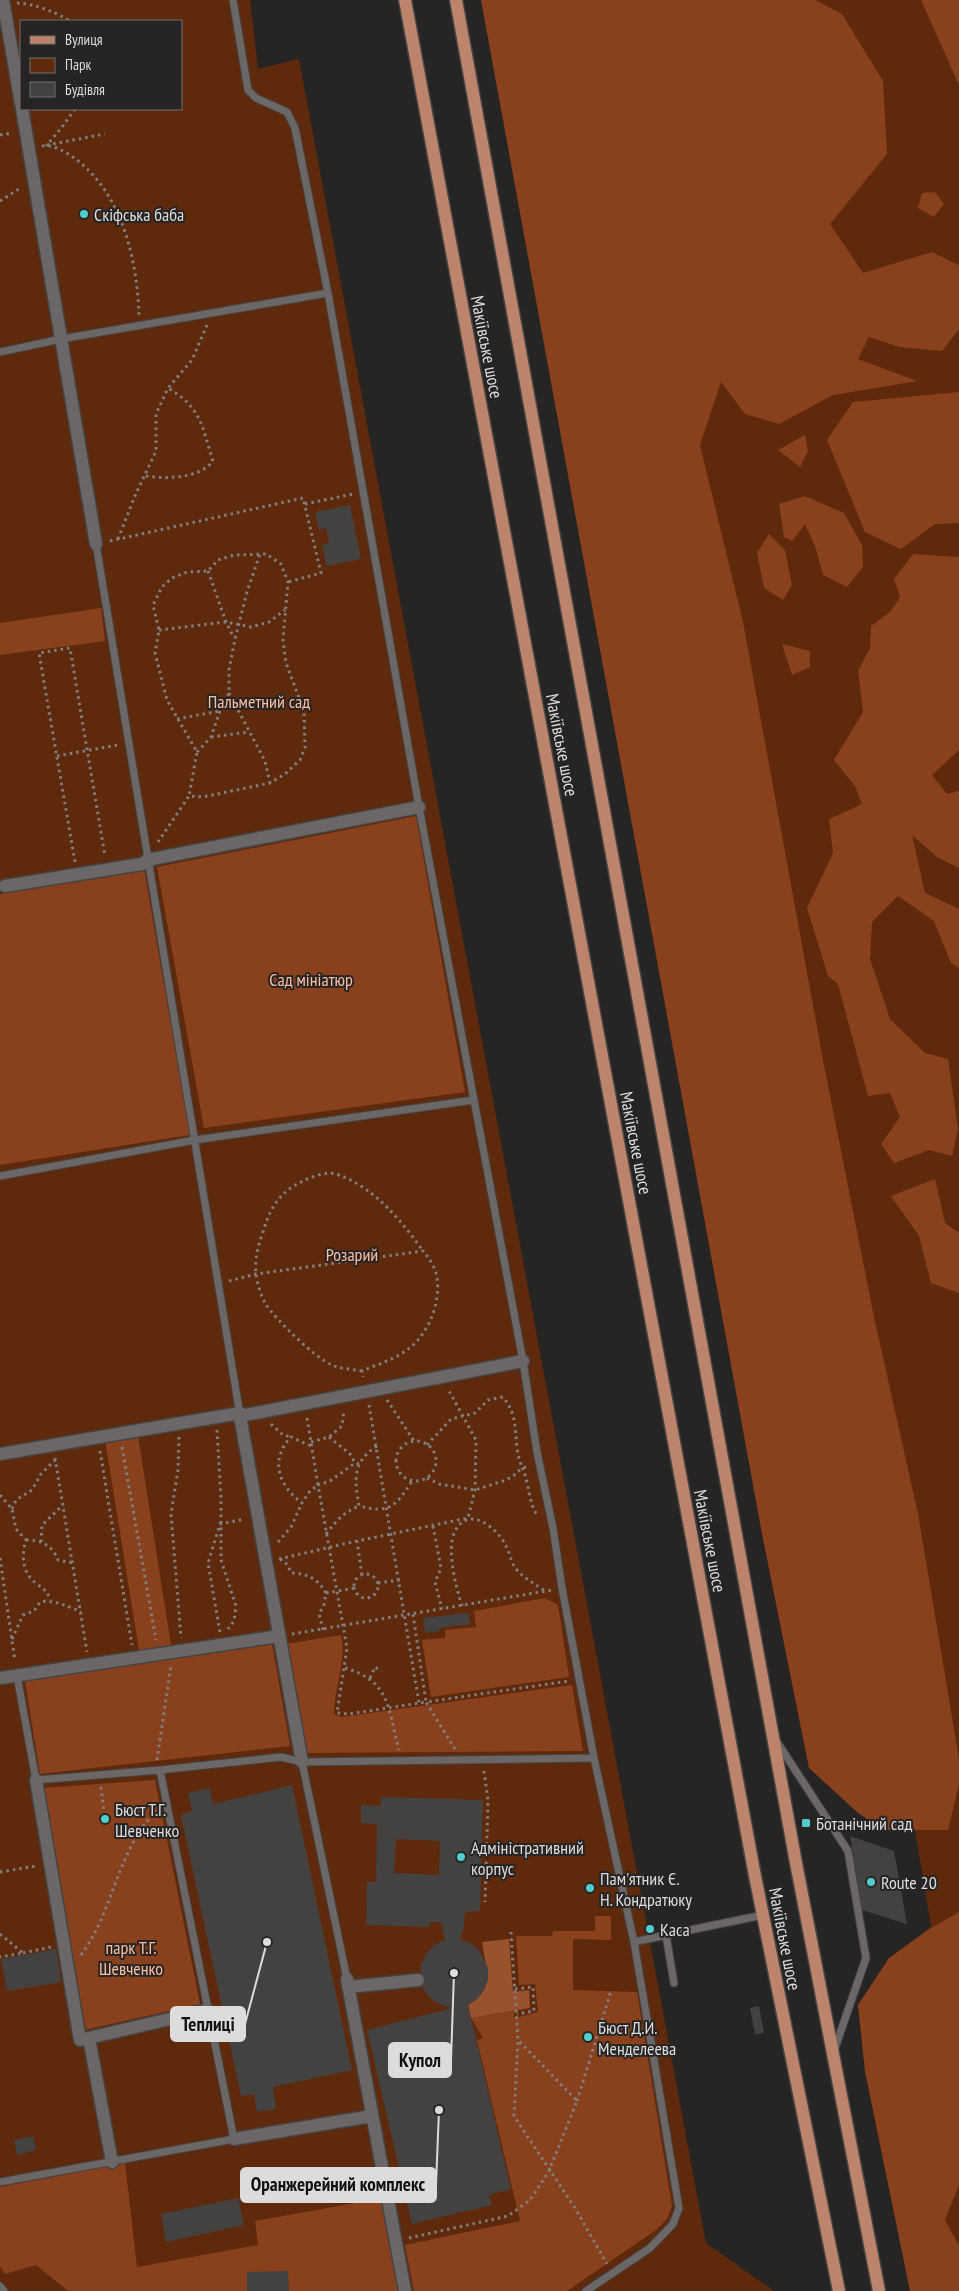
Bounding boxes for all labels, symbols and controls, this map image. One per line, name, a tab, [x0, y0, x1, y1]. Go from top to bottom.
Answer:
legend	[20, 20, 182, 110]
text: Вулиця	[65, 30, 103, 49]
text: Парк	[65, 55, 91, 74]
text: Будівля	[65, 80, 105, 99]
place label: Скіфська баба	[94, 203, 184, 226]
marker: Скіфська баба	[78, 208, 90, 220]
street label: Макіївське шосе	[466, 294, 508, 400]
park label: Пальметний сад	[208, 690, 310, 713]
street label: Макіївське шосе	[541, 692, 583, 798]
park label: Сад мініатюр	[269, 968, 353, 991]
street label: Макіївське шосе	[615, 1090, 657, 1196]
park label: Розарий	[326, 1243, 378, 1266]
street label: Макіївське шосе	[689, 1488, 731, 1594]
place label: Бюст Т.Г. Шевченко	[115, 1798, 179, 1842]
place label: Ботанічний сад	[816, 1812, 912, 1835]
marker: Бюст Т.Г. Шевченко	[99, 1813, 111, 1825]
marker: Ботанічний сад	[800, 1817, 812, 1829]
place label: Адміністративний корпус	[471, 1836, 584, 1880]
marker: Адміністративний корпус	[455, 1851, 467, 1863]
place label: Пам'ятник Є. Н. Кондратюку	[600, 1867, 692, 1911]
place label: Route 20	[881, 1871, 937, 1894]
marker: Route 20	[865, 1876, 877, 1888]
marker: Пам'ятник Є. Н. Кондратюку	[584, 1882, 596, 1894]
street label: Макіївське шосе	[764, 1886, 806, 1992]
place label: Каса	[660, 1918, 690, 1941]
marker: Каса	[644, 1923, 656, 1935]
park label: парк Т.Г. Шевченко	[99, 1936, 163, 1980]
callout: Теплиці	[171, 2007, 245, 2041]
text: Теплиці	[181, 2012, 235, 2036]
place label: Бюст Д.И. Менделеева	[598, 2016, 676, 2060]
marker: Бюст Д.И. Менделеева	[582, 2031, 594, 2043]
callout: Купол	[389, 2043, 451, 2077]
text: Купол	[399, 2048, 441, 2072]
callout: Оранжерейний комплекс	[241, 2168, 436, 2202]
text: Оранжерейний комплекс	[251, 2172, 426, 2196]

